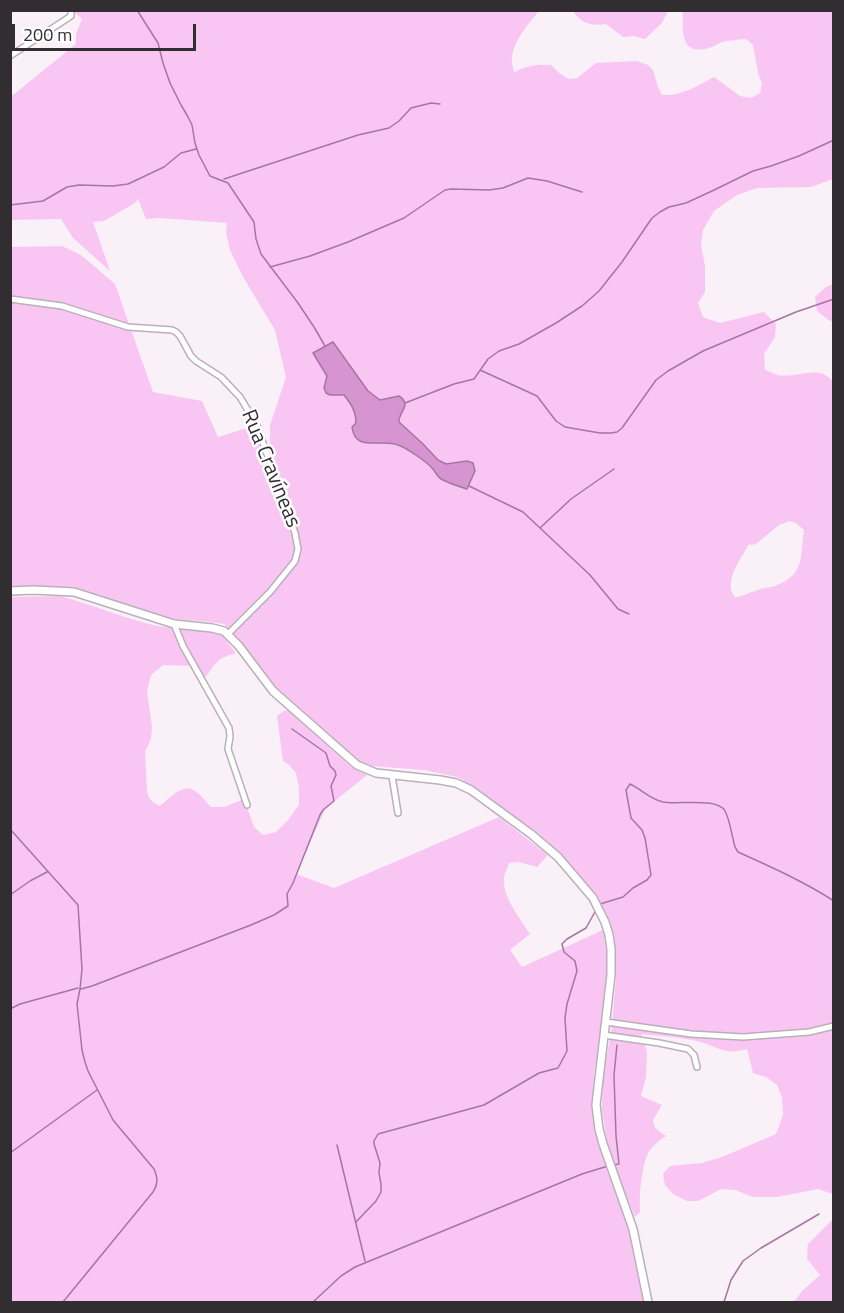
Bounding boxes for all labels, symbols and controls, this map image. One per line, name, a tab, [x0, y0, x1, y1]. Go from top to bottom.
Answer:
scale bar	[15, 12, 200, 50]
text: 200 m	[23, 21, 72, 48]
street label: Rua Cravíneas	[235, 406, 305, 532]

